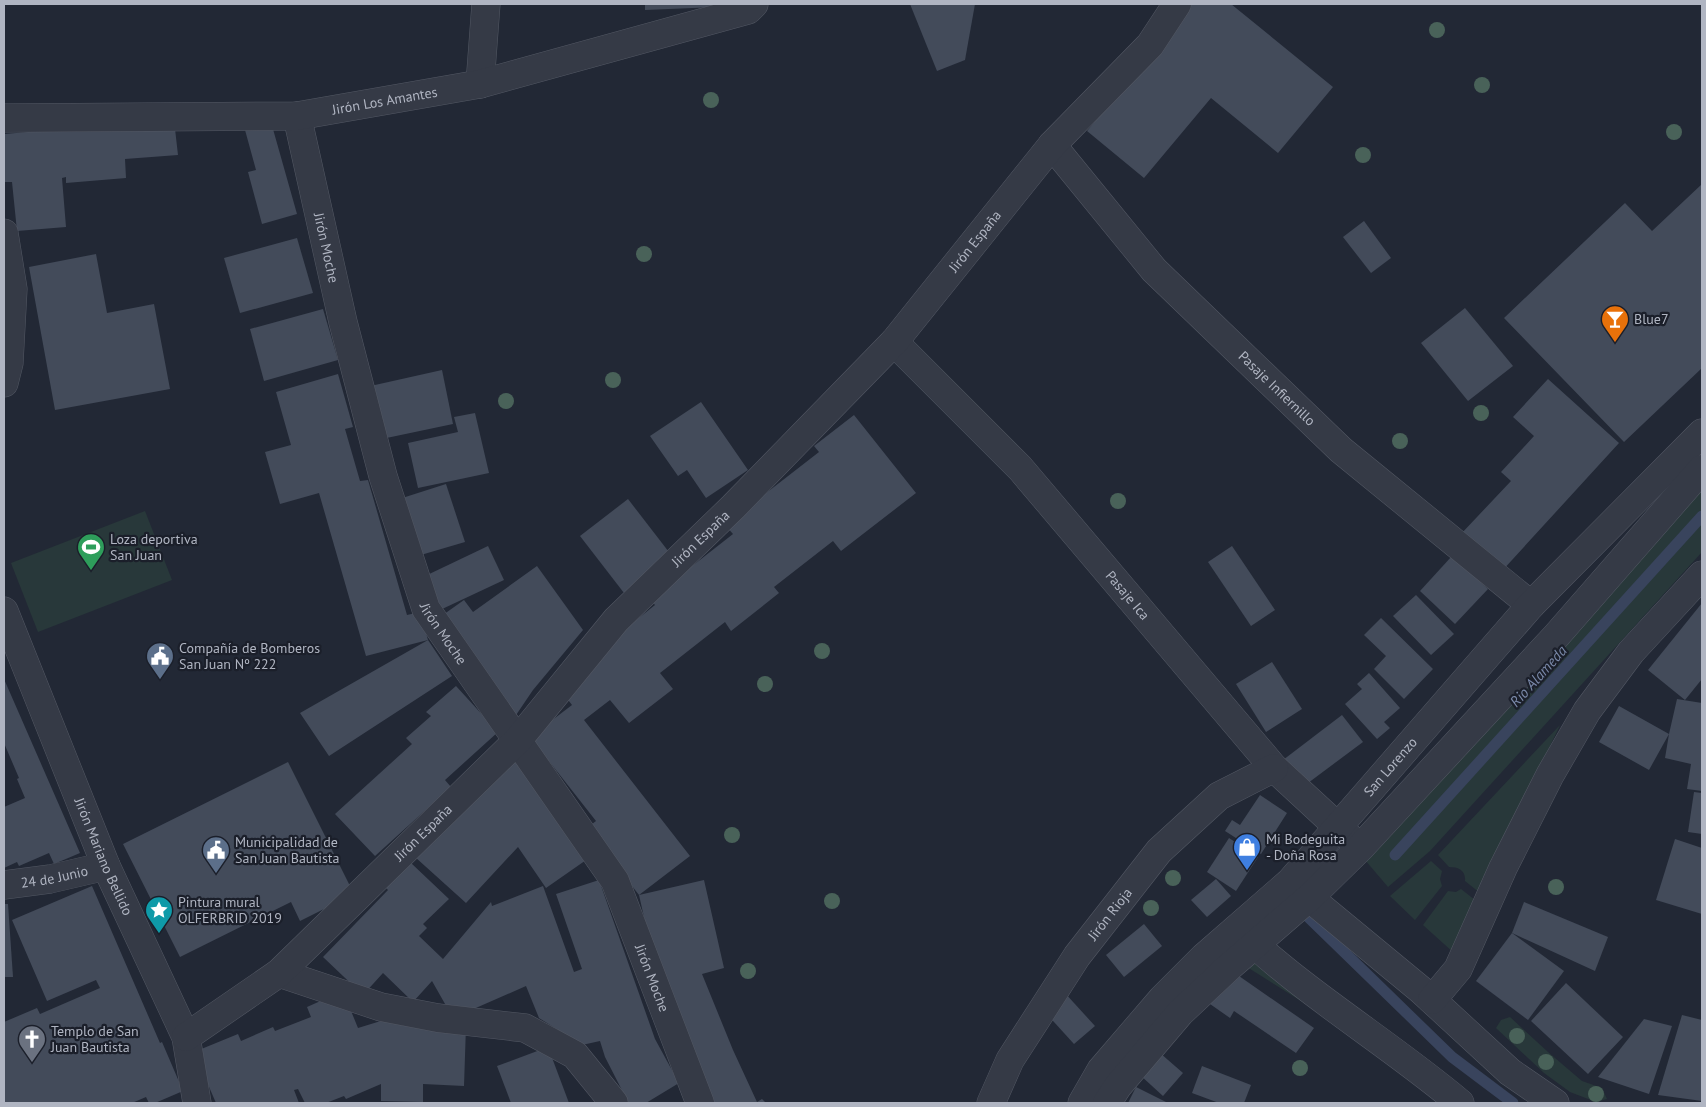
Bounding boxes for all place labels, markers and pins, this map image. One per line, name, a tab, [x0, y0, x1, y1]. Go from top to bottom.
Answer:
bar icon: Blue7	[1600, 304, 1630, 343]
place label: Blue7	[1634, 310, 1669, 328]
place label: Loza deportiva San Juan	[110, 530, 198, 564]
sports icon: Loza deportiva San Juan	[76, 532, 106, 571]
place label: Compañía de Bomberos San Juan Nº 222	[179, 639, 320, 673]
public building icon: Compañía de Bomberos San Juan Nº 222	[145, 641, 175, 680]
place label: Mi Bodeguita - Doña Rosa	[1266, 830, 1345, 864]
shop icon: Mi Bodeguita - Doña Rosa	[1232, 832, 1262, 871]
place label: Municipalidad de San Juan Bautista	[235, 833, 340, 867]
public building icon: Municipalidad de San Juan Bautista	[201, 835, 231, 874]
place label: Pintura mural OLFERBRID 2019	[178, 893, 282, 927]
place icon: Pintura mural OLFERBRID 2019	[144, 895, 174, 934]
place label: Templo de San Juan Bautista	[50, 1022, 139, 1056]
church icon: Templo de San Juan Bautista	[17, 1024, 47, 1063]

